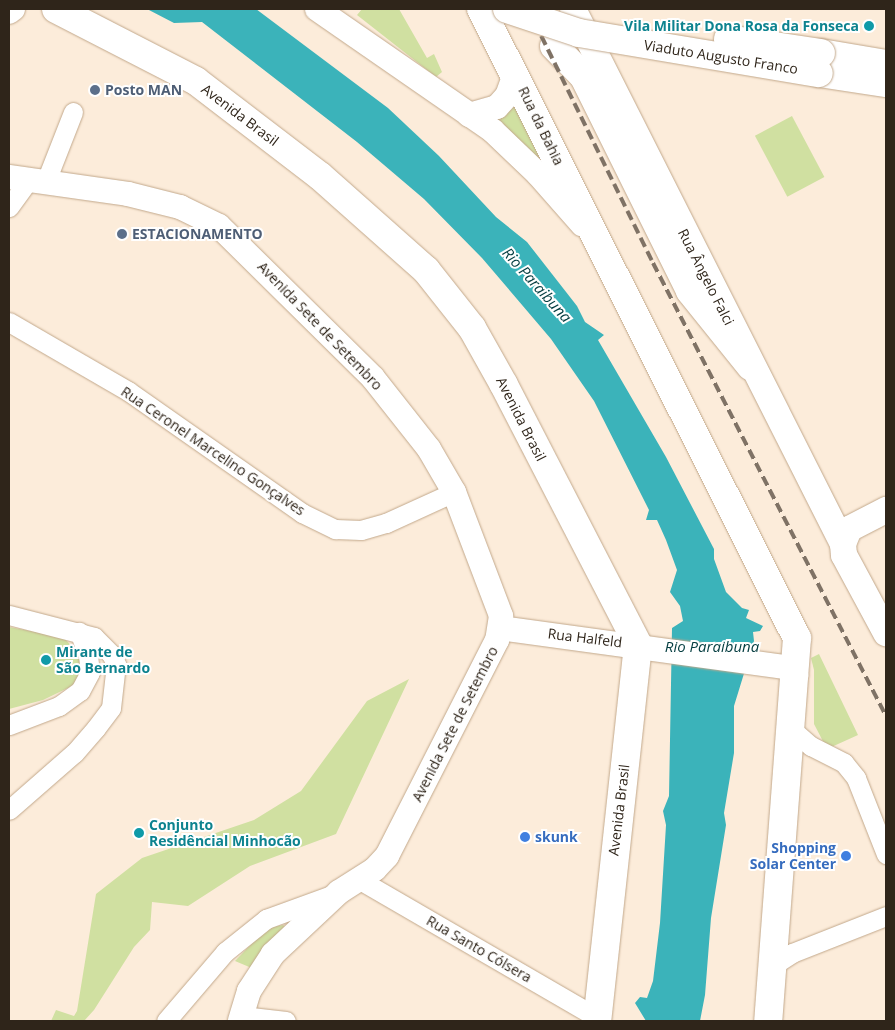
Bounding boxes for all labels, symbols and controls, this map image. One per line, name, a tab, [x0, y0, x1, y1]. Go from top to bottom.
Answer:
place label: Vila Militar Dona Rosa da Fonseca	[624, 18, 859, 34]
marker: Vila Militar Dona Rosa da Fonseca	[863, 20, 875, 32]
street label: Viaduto Augusto Franco	[643, 37, 799, 77]
street label: Avenida Brasil	[198, 81, 282, 149]
place label: Posto MAN	[105, 82, 182, 98]
marker: Posto MAN	[89, 84, 101, 96]
street label: Rua da Bahia	[515, 84, 567, 168]
place label: ESTACIONAMENTO	[132, 226, 263, 242]
street label: Rua Ângelo Falci	[674, 226, 738, 328]
marker: ESTACIONAMENTO	[116, 228, 128, 240]
water label: Rio Paraibuna	[499, 244, 575, 326]
street label: Avenida Sete de Setembro	[254, 258, 386, 394]
street label: Avenida Brasil	[493, 374, 549, 464]
street label: Rua Ceronel Marcelino Gonçalves	[118, 383, 308, 519]
street label: Rua Halfeld	[547, 625, 623, 651]
water label: Rio Paraibuna	[665, 638, 759, 656]
place label: Mirante de São Bernardo	[56, 644, 150, 676]
street label: Avenida Sete de Setembro	[408, 644, 502, 804]
marker: Mirante de São Bernardo	[40, 654, 52, 666]
street label: Avenida Brasil	[605, 763, 633, 857]
place label: Conjunto Residêncial Minhocão	[149, 817, 301, 850]
marker: Conjunto Residêncial Minhocão	[133, 827, 145, 839]
place label: skunk	[535, 829, 578, 845]
marker: skunk	[519, 831, 531, 843]
place label: Shopping Solar Center	[750, 840, 836, 872]
marker: Shopping Solar Center	[840, 850, 852, 862]
street label: Rua Santo Cólsera	[423, 912, 535, 986]

